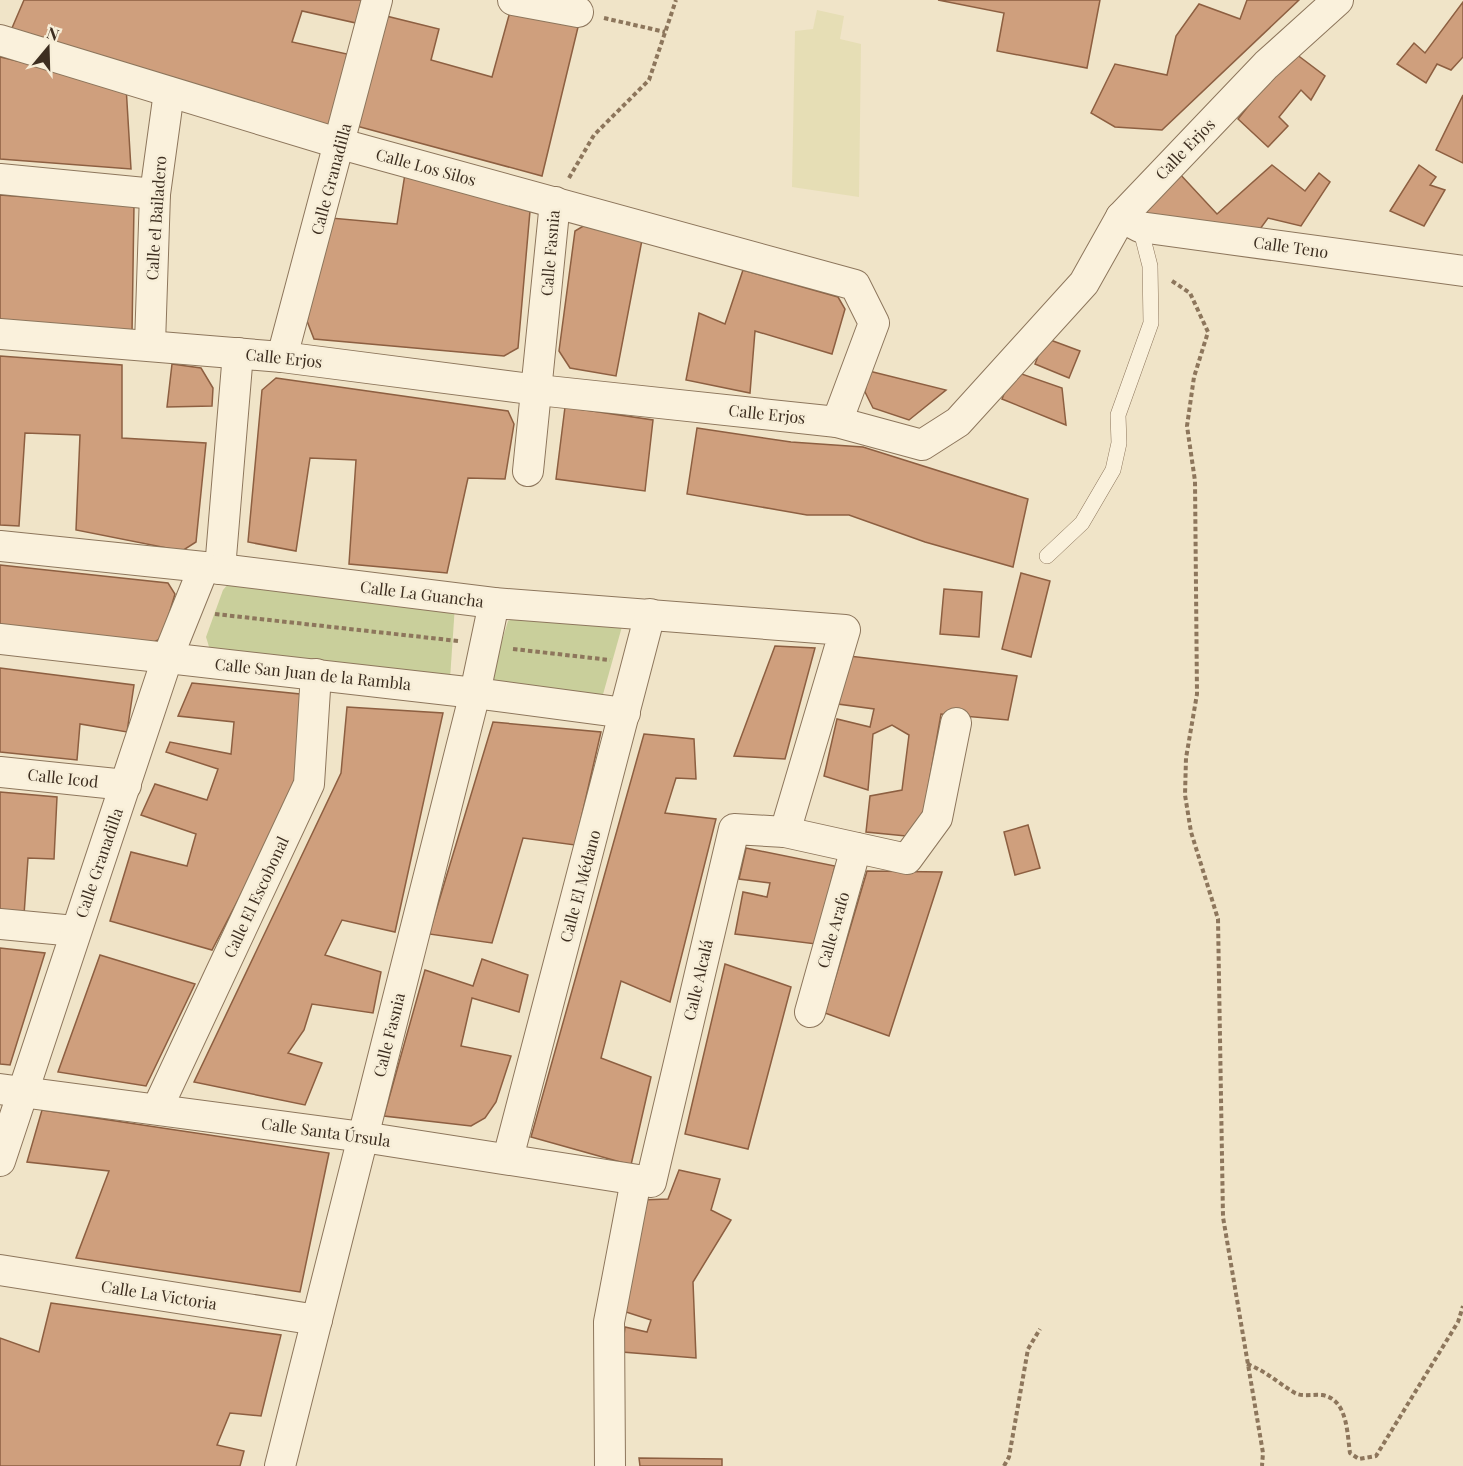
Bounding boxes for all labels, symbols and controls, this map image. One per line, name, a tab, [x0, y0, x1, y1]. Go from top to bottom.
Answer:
north arrow	[18, 18, 78, 78]
text: N	[44, 22, 62, 45]
street label: Calle Erjos	[1150, 114, 1219, 184]
street label: Calle Granadilla	[305, 121, 356, 237]
street label: Calle Los Silos	[374, 143, 479, 190]
street label: Calle el Bailadero	[141, 155, 170, 281]
street label: Calle Fasnia	[535, 209, 564, 297]
street label: Calle Teno	[1252, 231, 1330, 262]
street label: Calle Erjos	[245, 343, 323, 372]
street label: Calle Erjos	[728, 399, 806, 428]
street label: Calle La Guancha	[359, 575, 485, 612]
street label: Calle San Juan de la Rambla	[214, 653, 412, 694]
street label: Calle Icod	[27, 763, 99, 792]
street label: Calle Granadilla	[70, 805, 127, 921]
street label: Calle El Médano	[554, 827, 605, 944]
street label: Calle El Escobonal	[218, 832, 293, 961]
street label: Calle Arafo	[812, 889, 853, 970]
street label: Calle Alcalá	[678, 937, 717, 1022]
street label: Calle Fasnia	[368, 990, 409, 1079]
street label: Calle Santa Úrsula	[260, 1112, 392, 1151]
street label: Calle La Victoria	[100, 1275, 219, 1314]

